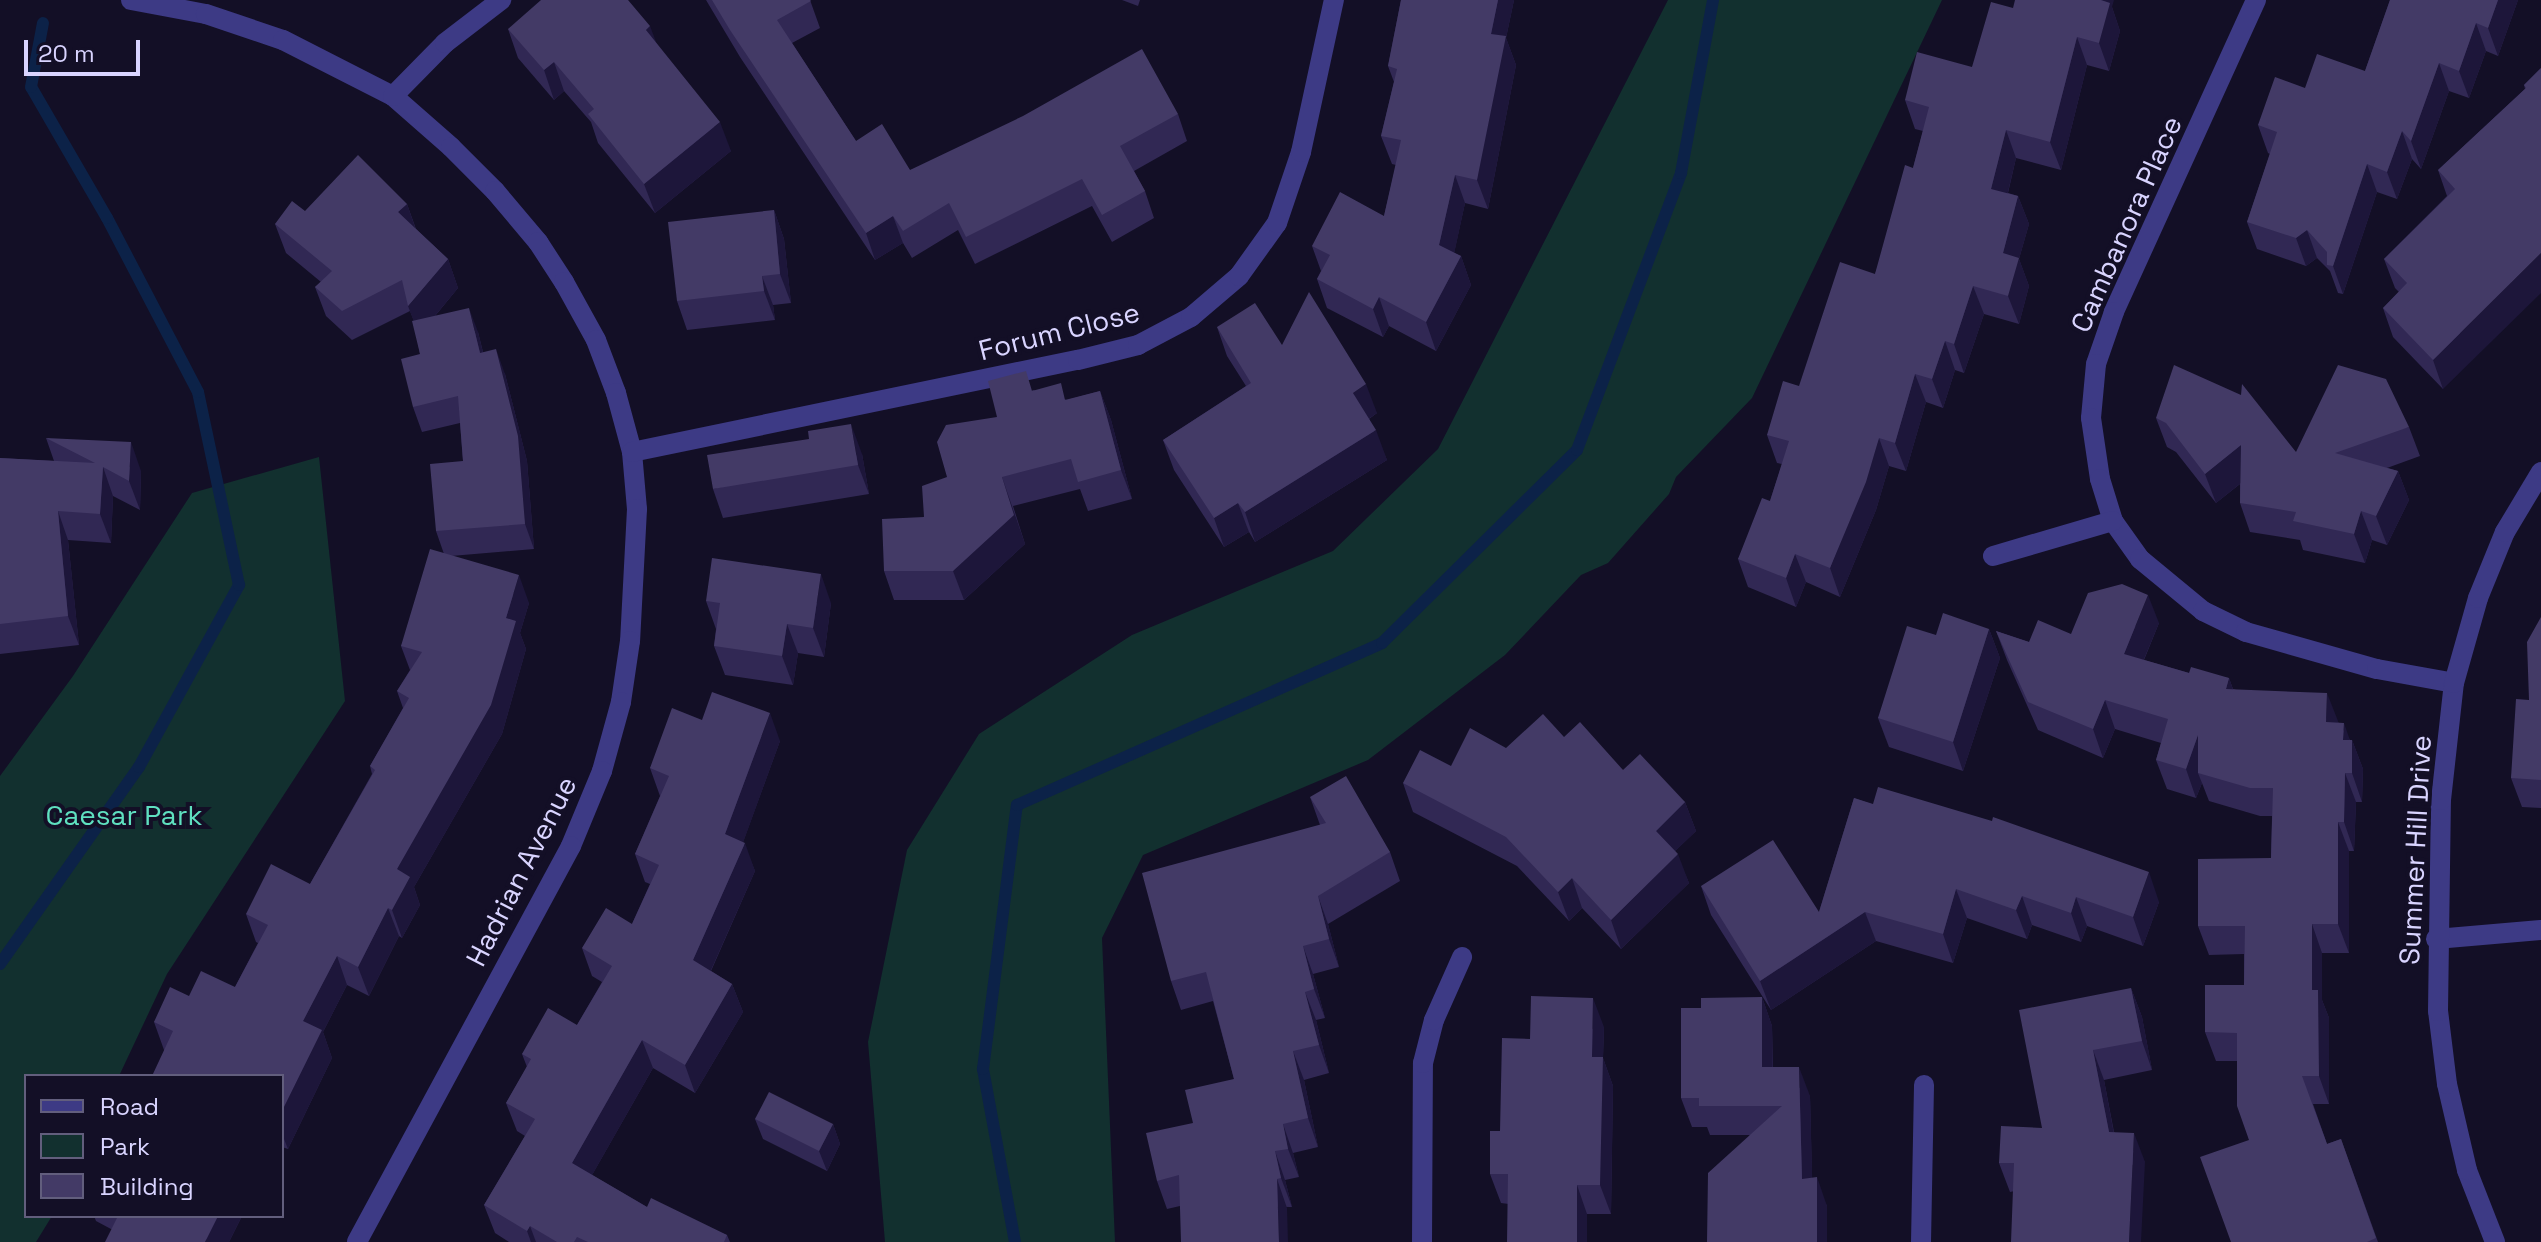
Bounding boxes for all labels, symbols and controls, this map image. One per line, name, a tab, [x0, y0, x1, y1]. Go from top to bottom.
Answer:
scale bar	[28, 24, 144, 74]
text: 20 m	[38, 38, 95, 69]
street label: Cambanora Place	[2063, 111, 2189, 337]
street label: Forum Close	[975, 295, 1143, 367]
street label: Summer Hill Drive	[2392, 734, 2438, 966]
street label: Hadrian Avenue	[459, 770, 583, 972]
park label: Caesar Park	[46, 798, 202, 832]
legend	[24, 1074, 284, 1218]
text: Road	[100, 1091, 159, 1122]
text: Park	[100, 1131, 150, 1162]
text: Building	[100, 1171, 194, 1202]

